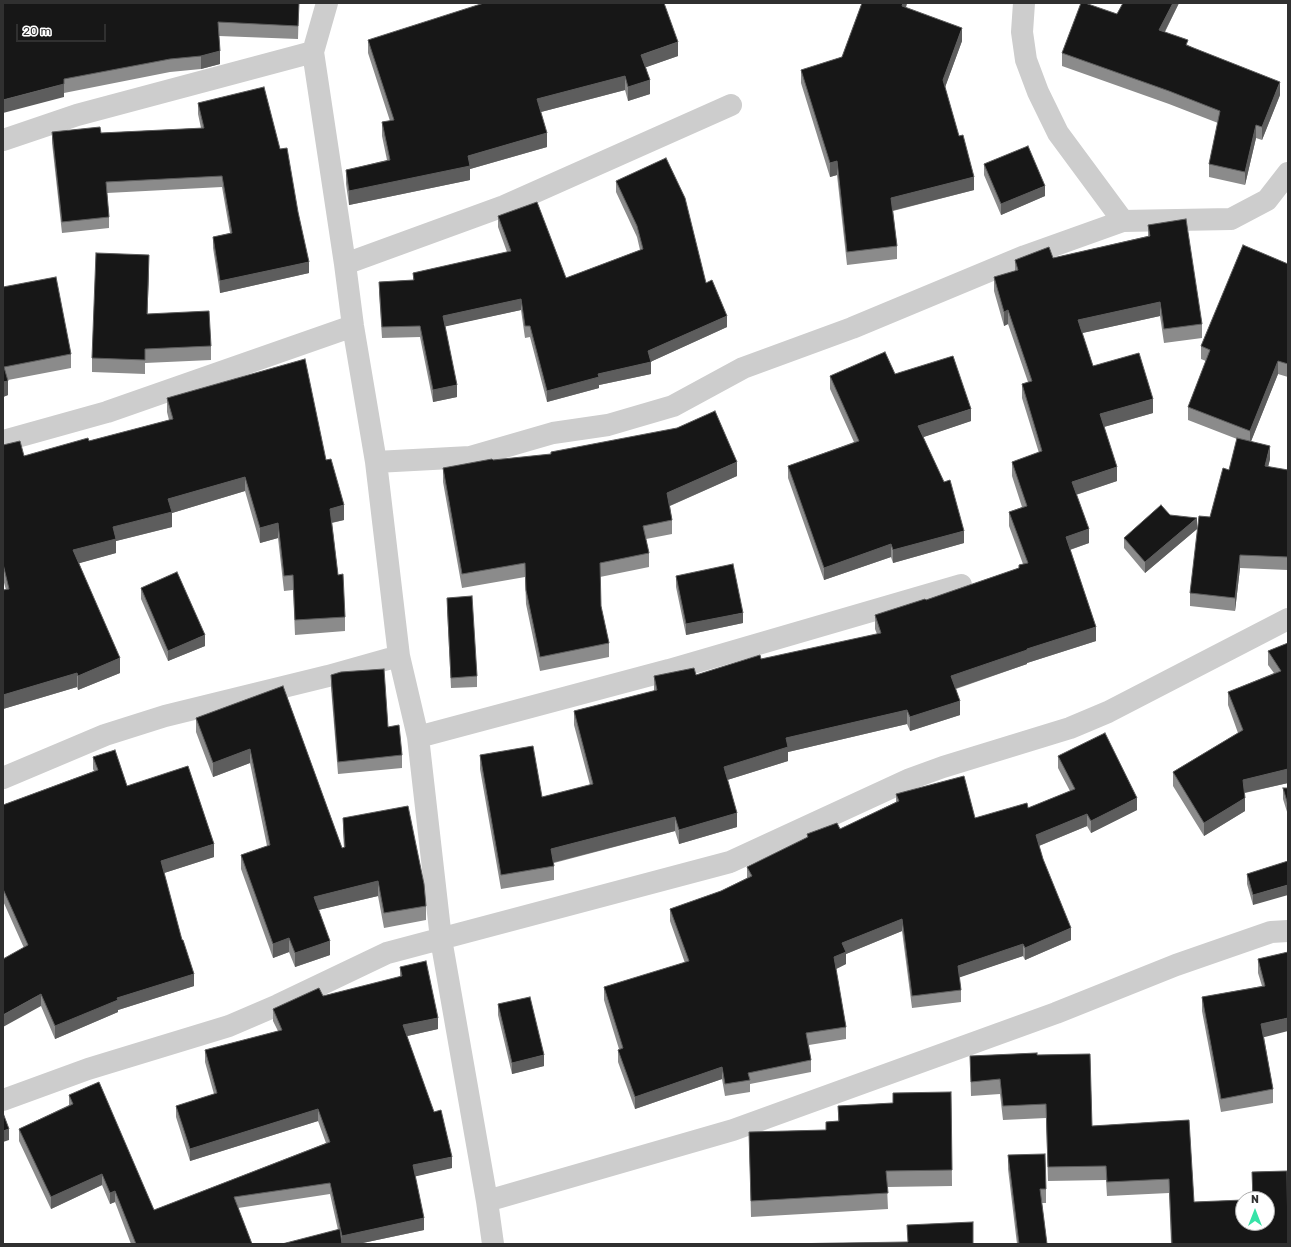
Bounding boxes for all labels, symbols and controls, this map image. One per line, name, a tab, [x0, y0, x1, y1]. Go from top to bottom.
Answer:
scale bar	[18, 16, 108, 42]
text: 20 m	[23, 24, 51, 38]
north arrow	[1235, 1191, 1275, 1231]
text: N	[1251, 1193, 1259, 1206]

